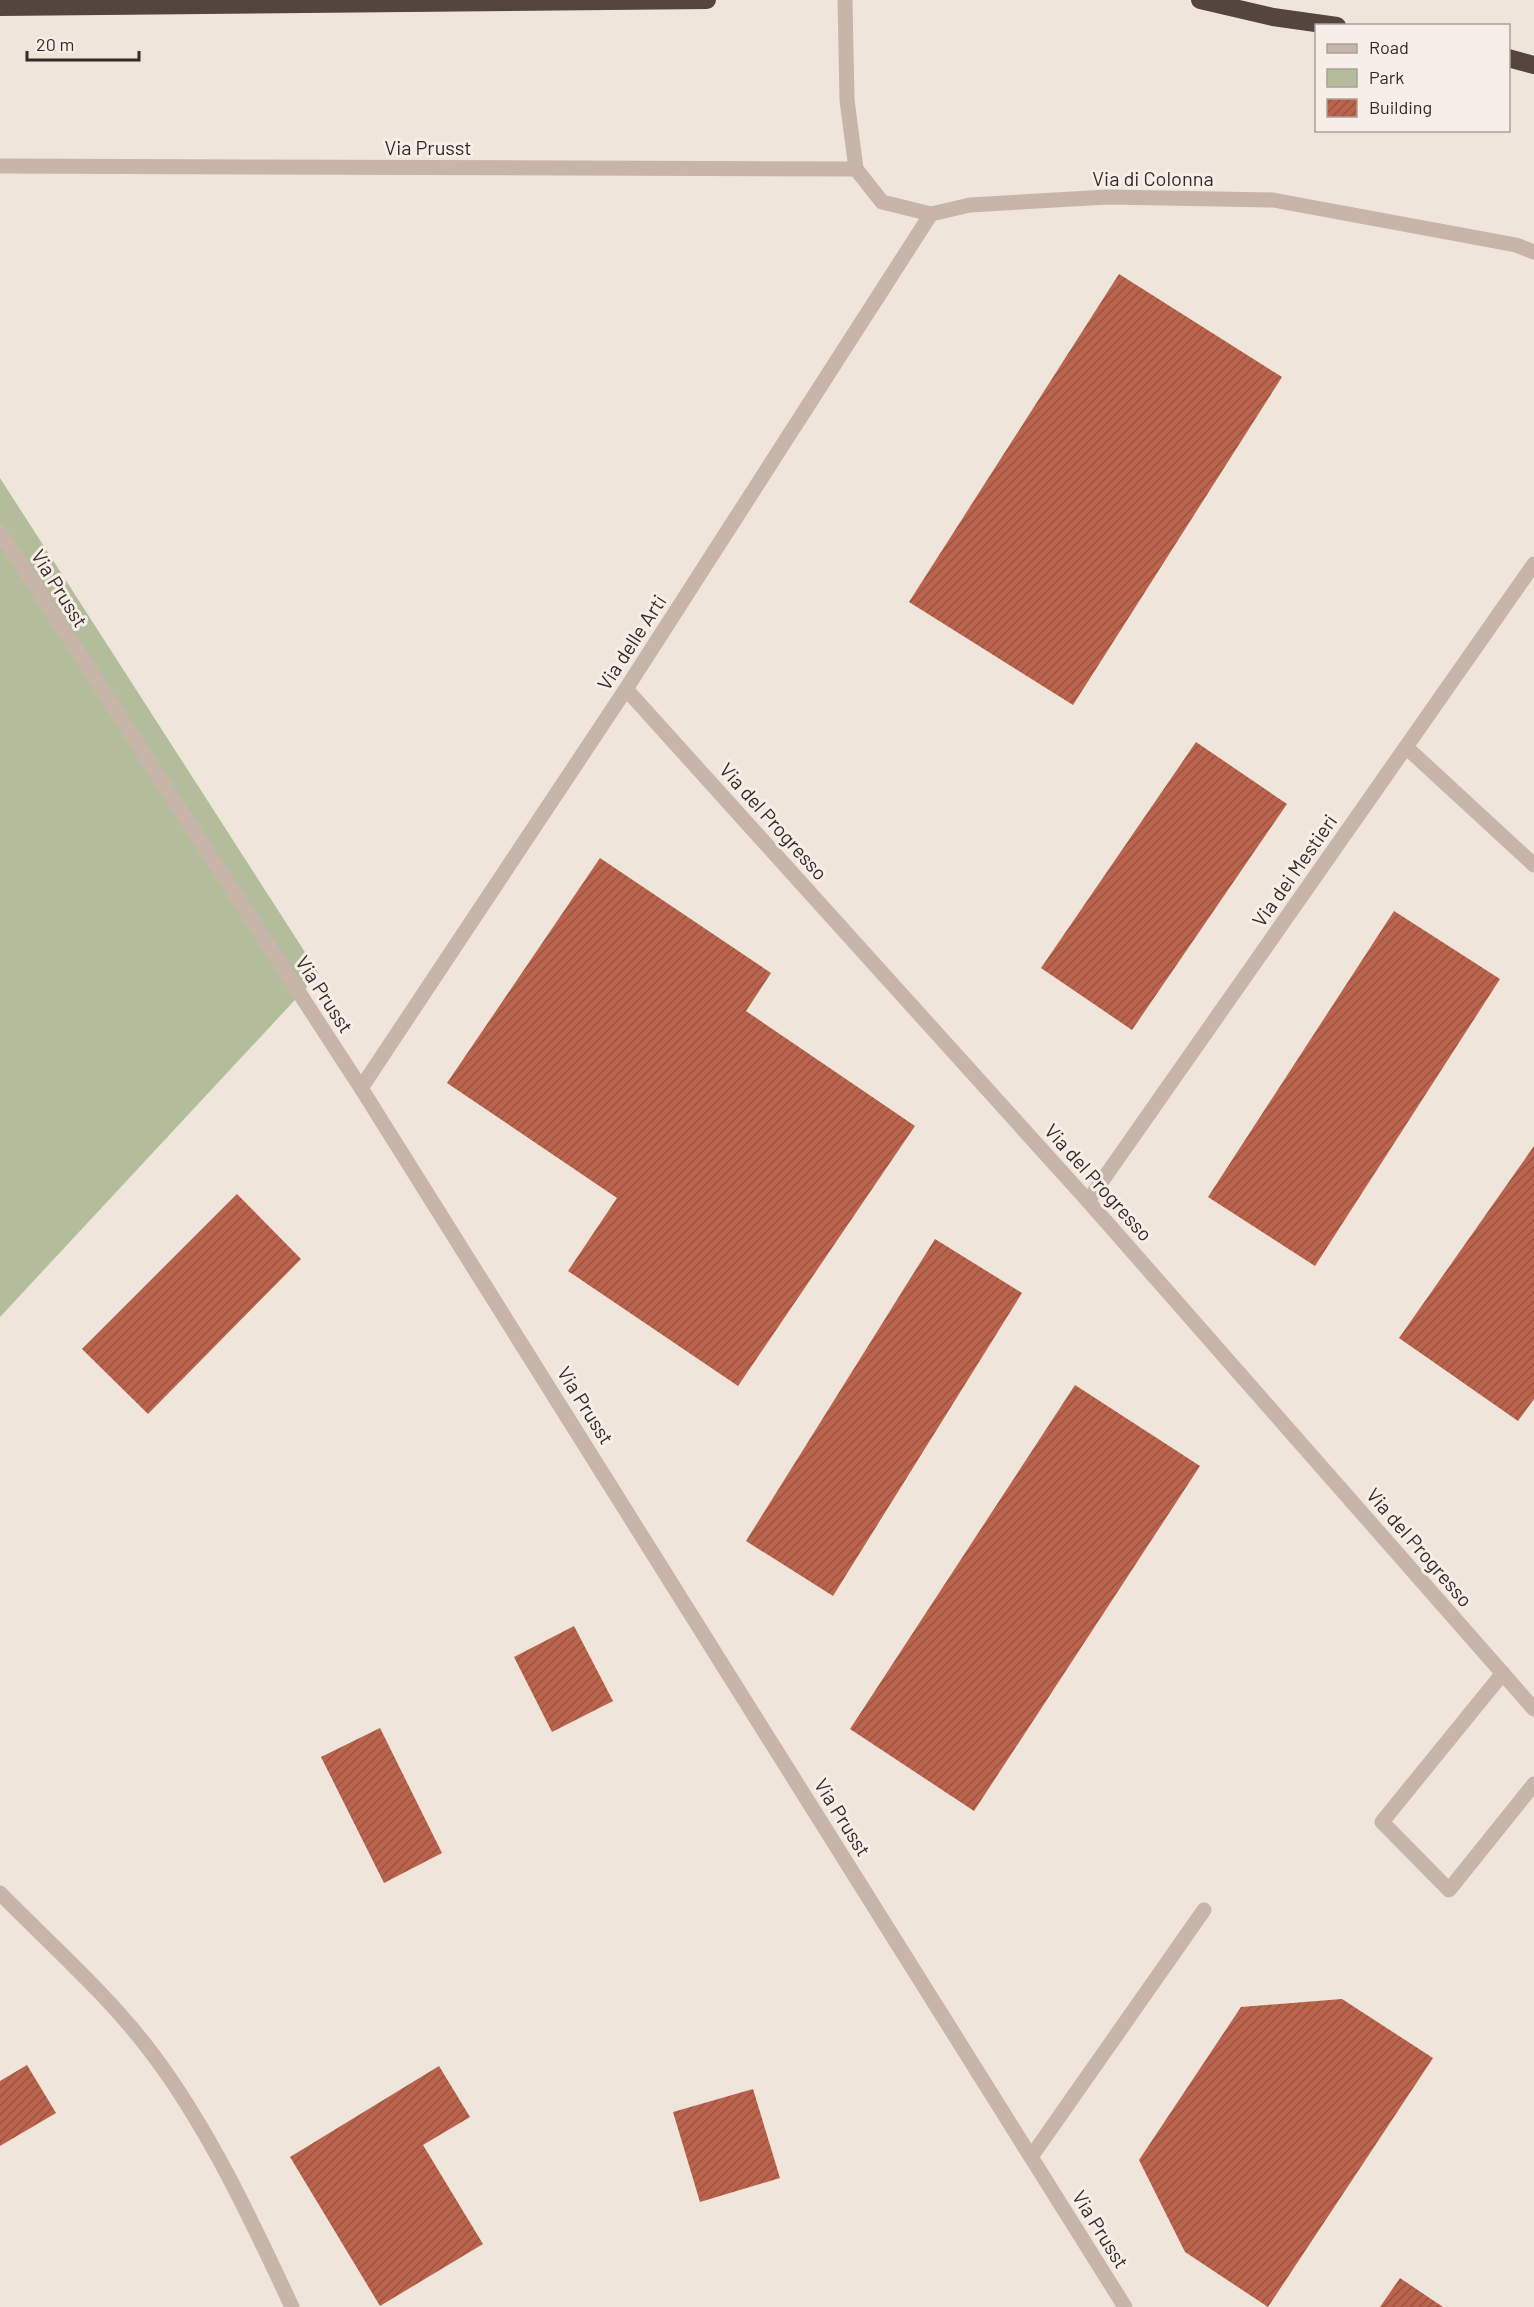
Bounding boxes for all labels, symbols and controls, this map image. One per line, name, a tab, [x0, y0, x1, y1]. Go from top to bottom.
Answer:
scale bar	[27, 24, 140, 62]
legend	[1315, 24, 1510, 132]
text: 20 m	[36, 33, 74, 55]
text: Road	[1369, 36, 1409, 58]
text: Park	[1369, 66, 1404, 88]
text: Building	[1369, 96, 1432, 118]
street label: Via Prusst	[384, 135, 472, 159]
street label: Via di Colonna	[1092, 166, 1214, 190]
street label: Via Prusst	[27, 545, 93, 631]
street label: Via delle Arti	[591, 590, 671, 694]
street label: Via del Progresso	[715, 757, 833, 885]
street label: Via dei Mestieri	[1246, 809, 1342, 931]
street label: Via Prusst	[291, 951, 359, 1037]
street label: Via del Progresso	[1040, 1118, 1158, 1246]
street label: Via Prusst	[553, 1362, 619, 1448]
street label: Via del Progresso	[1362, 1483, 1478, 1611]
street label: Via Prusst	[810, 1774, 876, 1860]
street label: Via Prusst	[1068, 2186, 1134, 2272]

